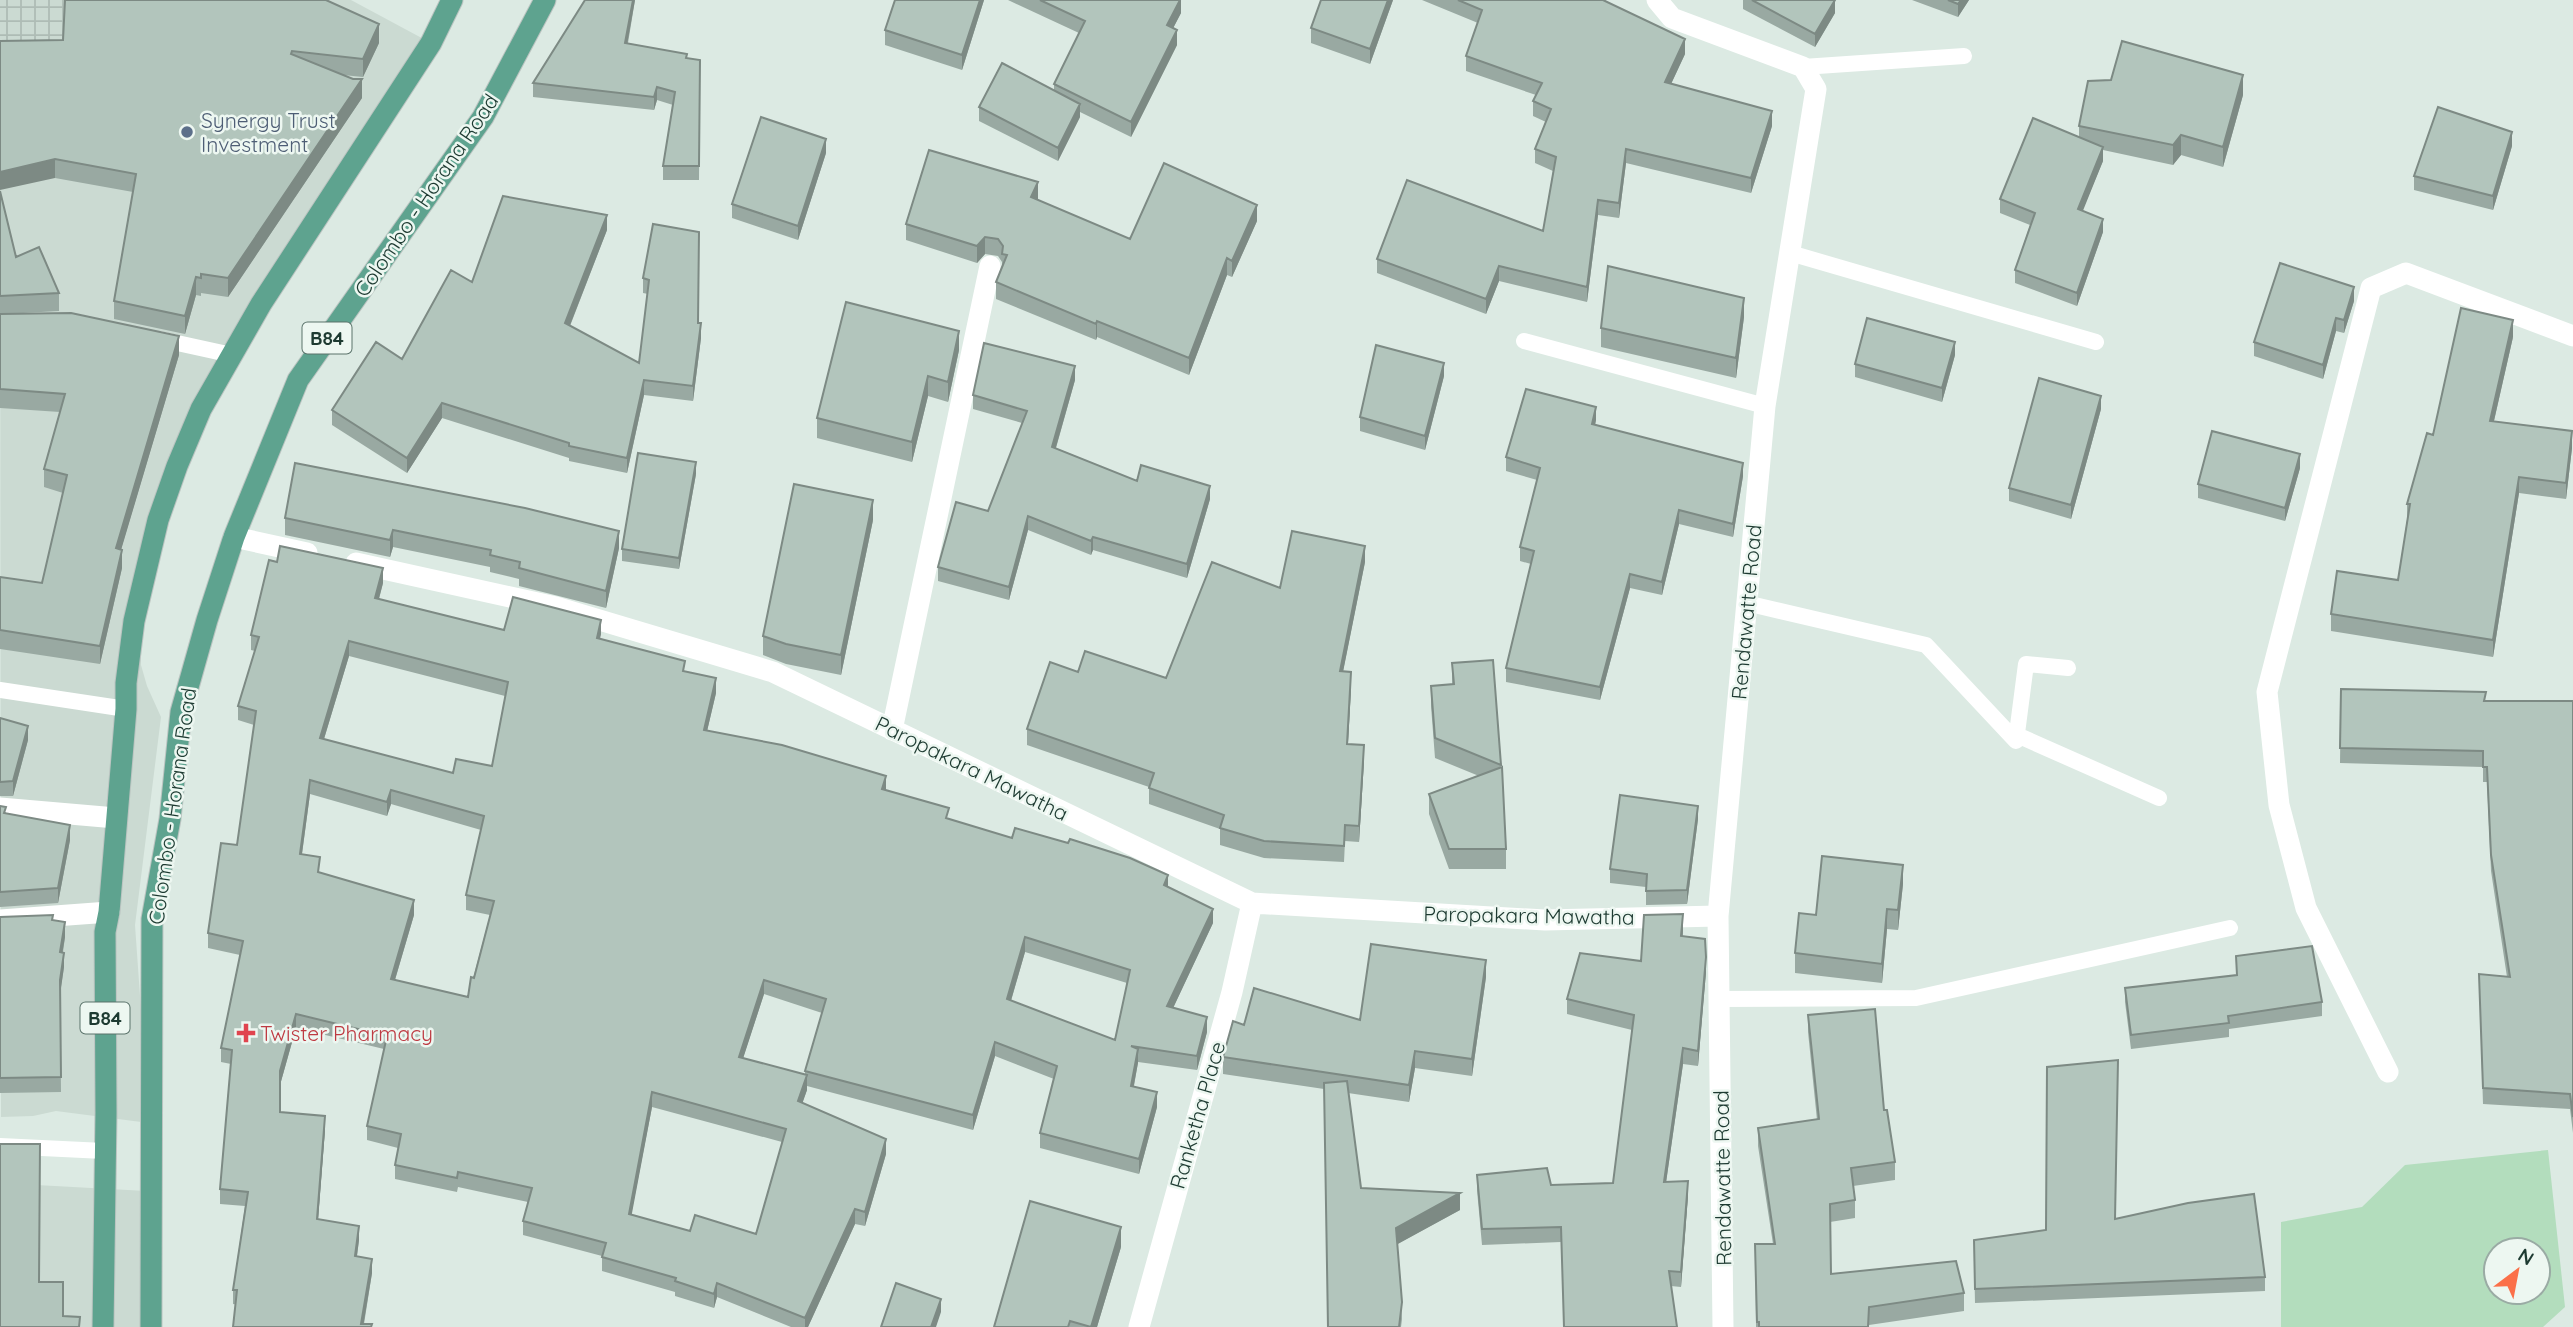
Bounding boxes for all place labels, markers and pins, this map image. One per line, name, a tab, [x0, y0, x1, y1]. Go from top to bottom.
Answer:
place label: Synergy Trust Investment	[201, 107, 336, 157]
marker: Synergy Trust Investment	[179, 124, 195, 140]
place label: Twister Pharmacy	[260, 1020, 433, 1046]
marker: Twister Pharmacy	[238, 1025, 254, 1041]

